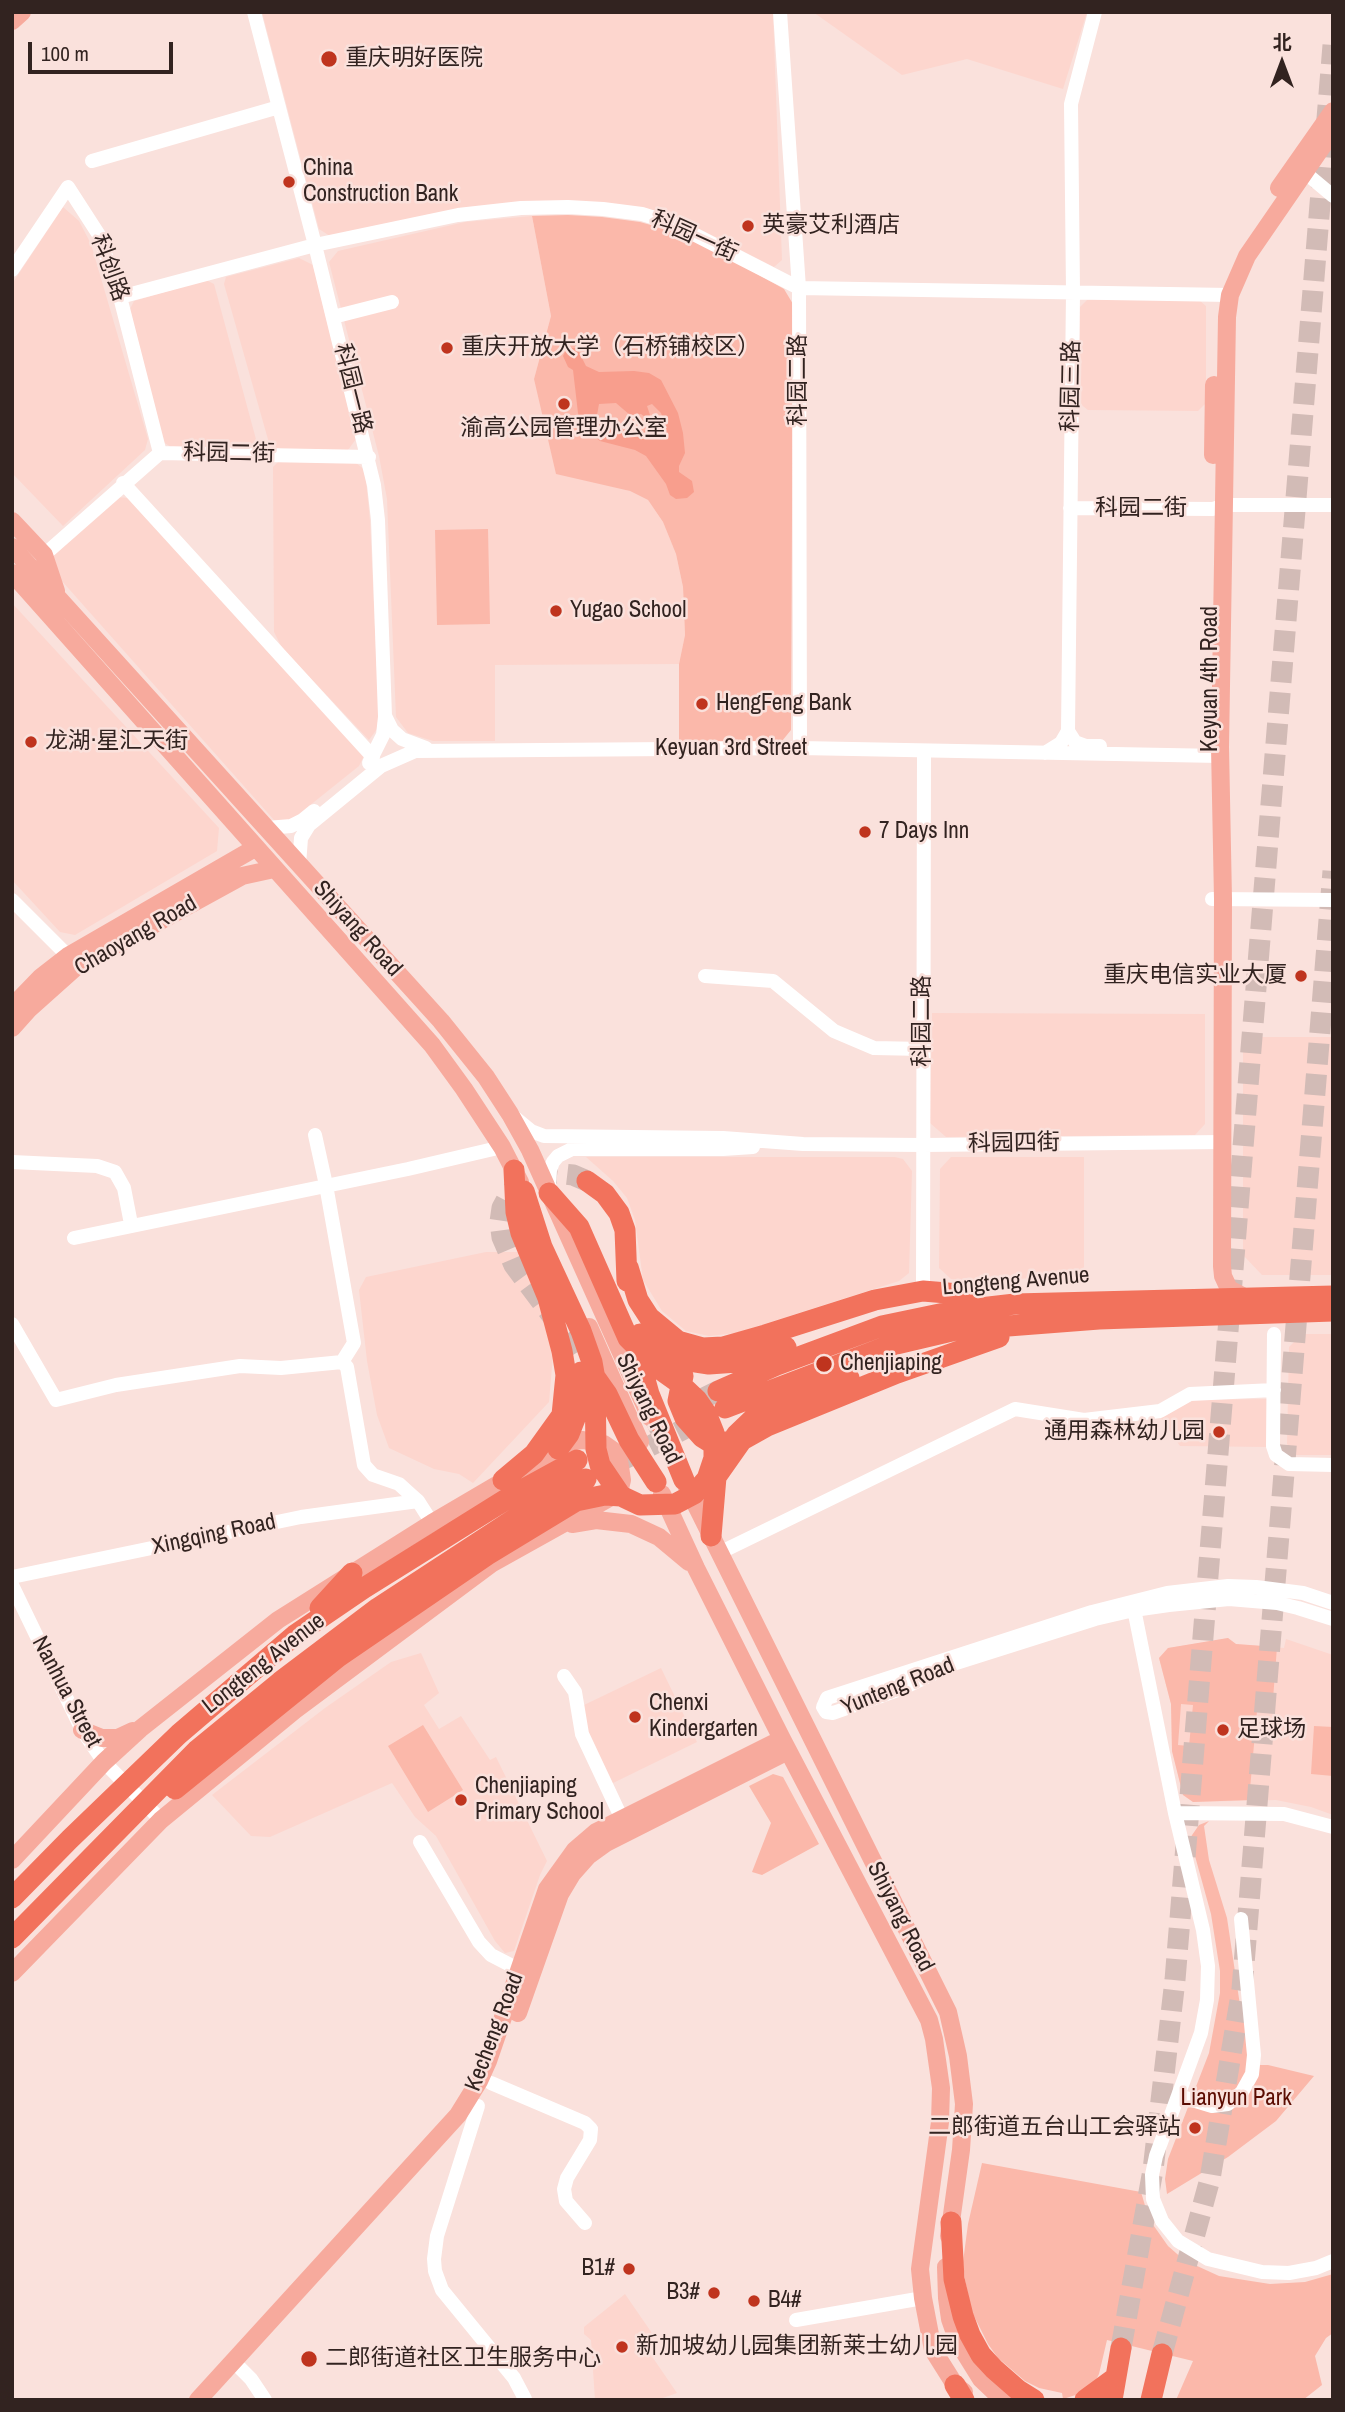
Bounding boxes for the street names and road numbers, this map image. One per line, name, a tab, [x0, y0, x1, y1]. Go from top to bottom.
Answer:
street label: 科园一街	[646, 206, 742, 268]
street label: 科创路	[84, 231, 134, 305]
street label: 科园二路	[785, 334, 813, 426]
street label: 科园三路	[1057, 340, 1087, 432]
street label: 科园一路	[327, 341, 377, 437]
street label: 科园二街	[183, 439, 275, 469]
street label: 科园二街	[1095, 495, 1187, 523]
street label: Keyuan 4th Road	[1197, 606, 1225, 752]
street label: Keyuan 3rd Street	[655, 735, 807, 763]
street label: Shiyang Road	[307, 875, 407, 983]
street label: Chaoyang Road	[70, 890, 202, 982]
street label: 科园二路	[909, 975, 937, 1067]
street label: 科园四街	[968, 1129, 1060, 1159]
street label: Longteng Avenue	[941, 1262, 1091, 1302]
street label: Shiyang Road	[609, 1349, 687, 1469]
street label: Xingqing Road	[150, 1508, 278, 1562]
street label: Longteng Avenue	[197, 1608, 331, 1720]
street label: Nanhua Street	[25, 1632, 107, 1752]
street label: Yunteng Road	[837, 1652, 959, 1722]
street label: Shiyang Road	[861, 1857, 939, 1977]
street label: Kecheng Road	[460, 1969, 530, 2095]

